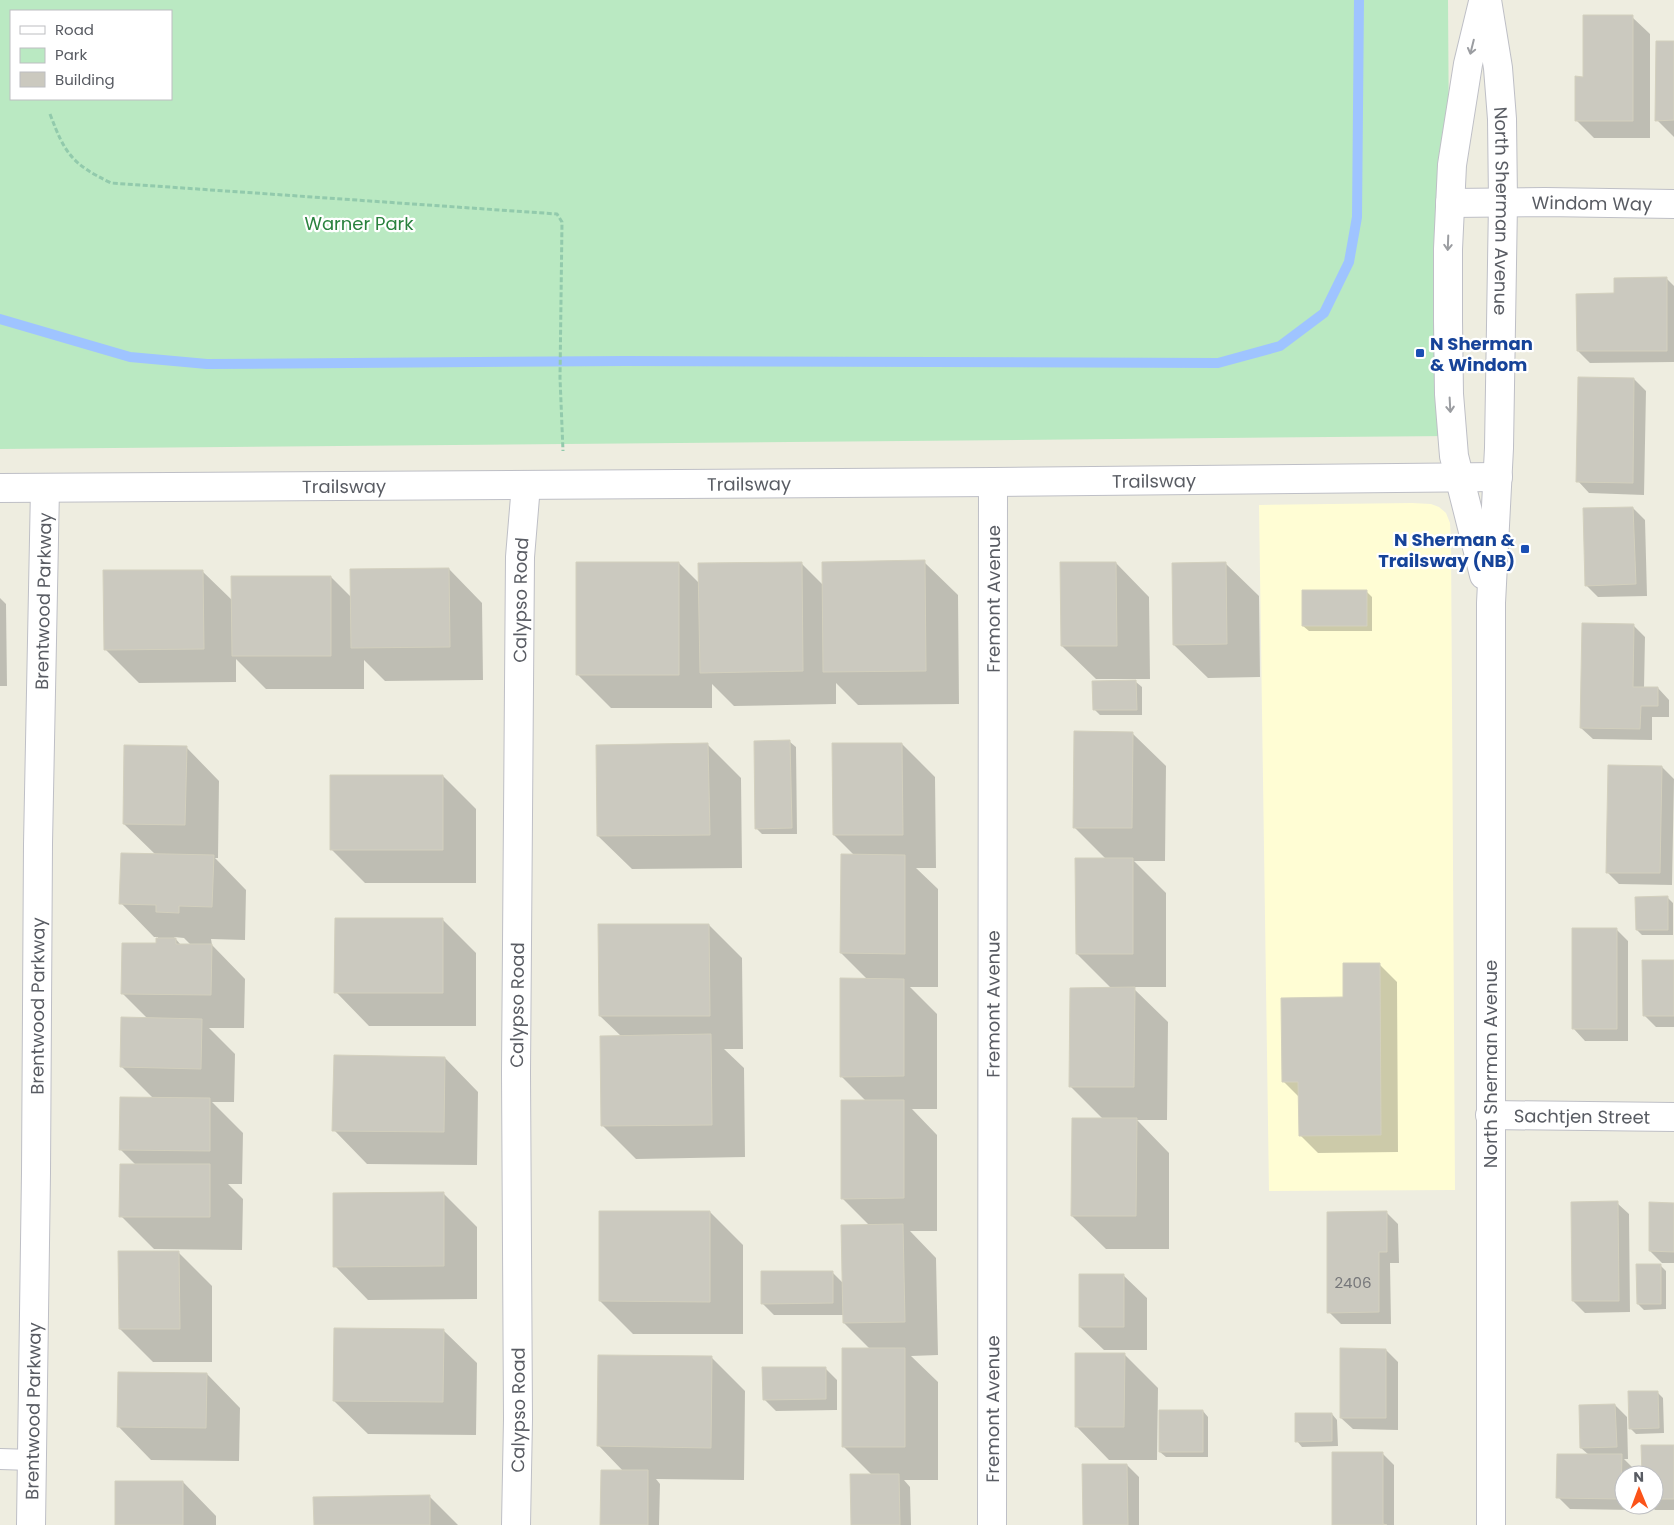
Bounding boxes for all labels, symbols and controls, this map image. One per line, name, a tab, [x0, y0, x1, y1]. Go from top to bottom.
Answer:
legend	[10, 10, 172, 100]
text: Road	[55, 19, 94, 40]
one-way arrow	[1467, 39, 1476, 55]
text: Park	[55, 44, 87, 65]
text: Building	[55, 69, 115, 90]
street label: North Sherman Avenue	[1489, 106, 1516, 315]
street label: Windom Way	[1532, 189, 1652, 216]
park label: Warner Park	[304, 211, 414, 236]
one-way arrow	[1444, 235, 1453, 251]
place label: N Sherman & Windom	[1430, 331, 1533, 377]
marker: N Sherman & Windom	[1414, 347, 1426, 359]
one-way arrow	[1446, 397, 1455, 413]
street label: Trailsway	[1112, 467, 1196, 493]
street label: Trailsway	[707, 471, 791, 496]
street label: Trailsway	[302, 473, 386, 499]
street label: Brentwood Parkway	[29, 512, 57, 690]
street label: Fremont Avenue	[980, 525, 1005, 673]
place label: N Sherman & Trailsway (NB)	[1378, 527, 1516, 573]
street label: Calypso Road	[507, 536, 534, 663]
marker: N Sherman & Trailsway (NB)	[1519, 543, 1531, 555]
street label: Brentwood Parkway	[24, 917, 50, 1095]
street label: Fremont Avenue	[980, 930, 1005, 1078]
street label: Calypso Road	[504, 942, 530, 1068]
street label: North Sherman Avenue	[1478, 960, 1503, 1168]
street label: Sachtjen Street	[1514, 1103, 1650, 1129]
house number: 2406	[1334, 1272, 1372, 1293]
street label: Brentwood Parkway	[19, 1322, 46, 1500]
street label: Fremont Avenue	[980, 1335, 1005, 1483]
street label: Calypso Road	[504, 1347, 531, 1473]
north arrow	[1614, 1465, 1664, 1515]
text: N	[1633, 1467, 1644, 1487]

